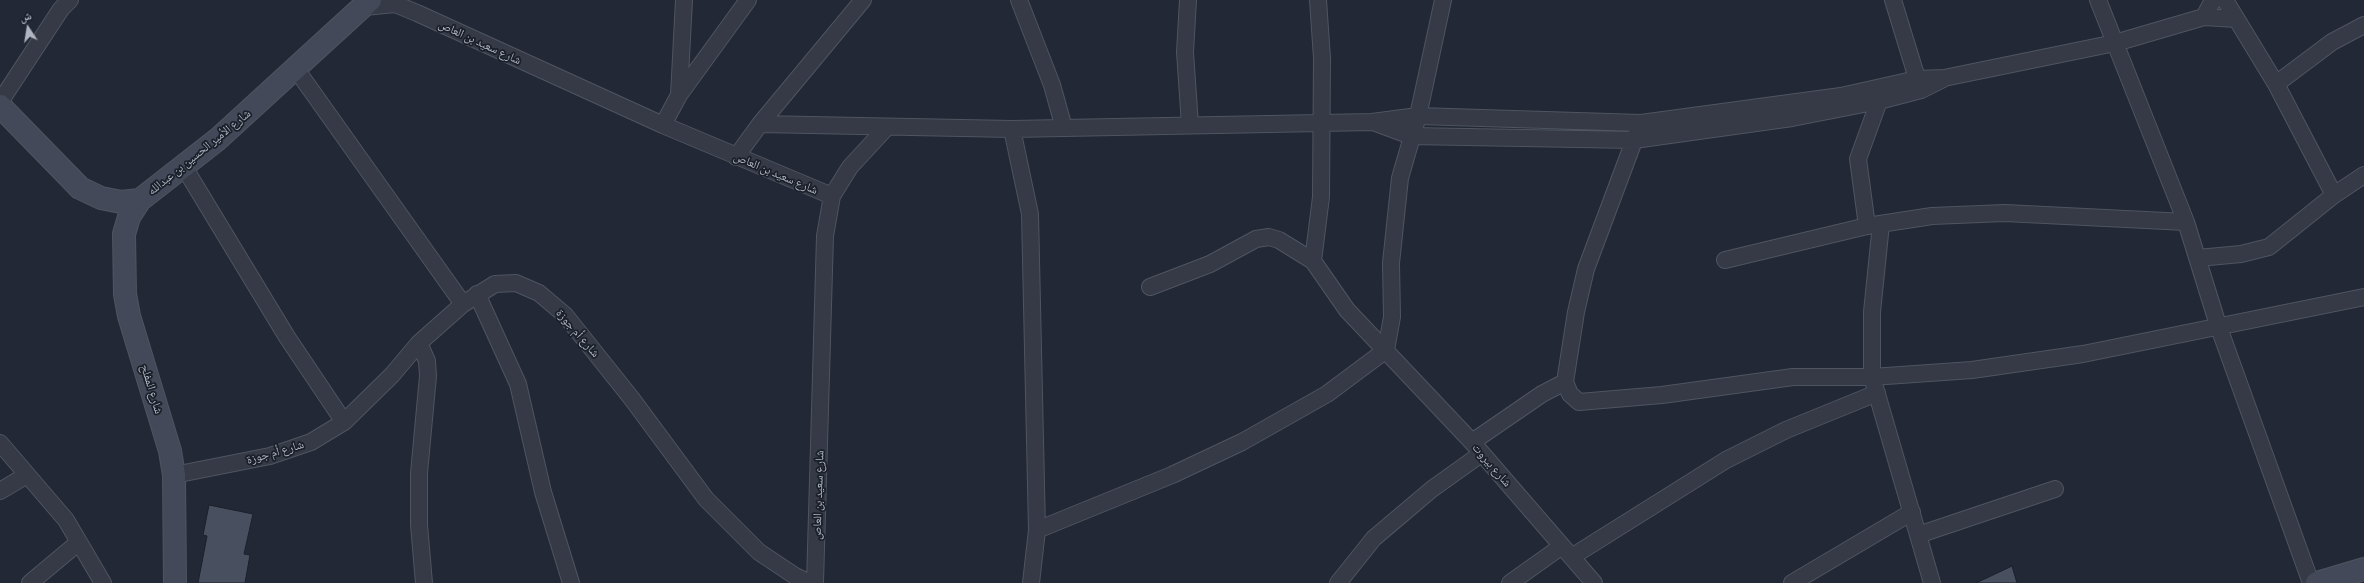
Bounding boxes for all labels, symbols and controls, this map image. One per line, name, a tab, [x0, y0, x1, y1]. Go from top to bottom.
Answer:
north arrow	[8, 8, 48, 48]
text: ش	[18, 8, 32, 23]
street label: شارع سعيد بن العاص	[436, 17, 524, 67]
street label: شارع الأمير الحسين بن عبدالله	[145, 106, 253, 198]
street label: شارع سعيد بن العاص	[732, 149, 820, 197]
street label: شارع أم جوزة	[553, 306, 603, 360]
street label: شارع المفلح	[138, 362, 166, 416]
street label: شارع أم جوزة	[245, 437, 305, 467]
street label: شارع بيروت	[1469, 440, 1515, 490]
street label: شارع سعيد بن العاص	[809, 450, 827, 540]

